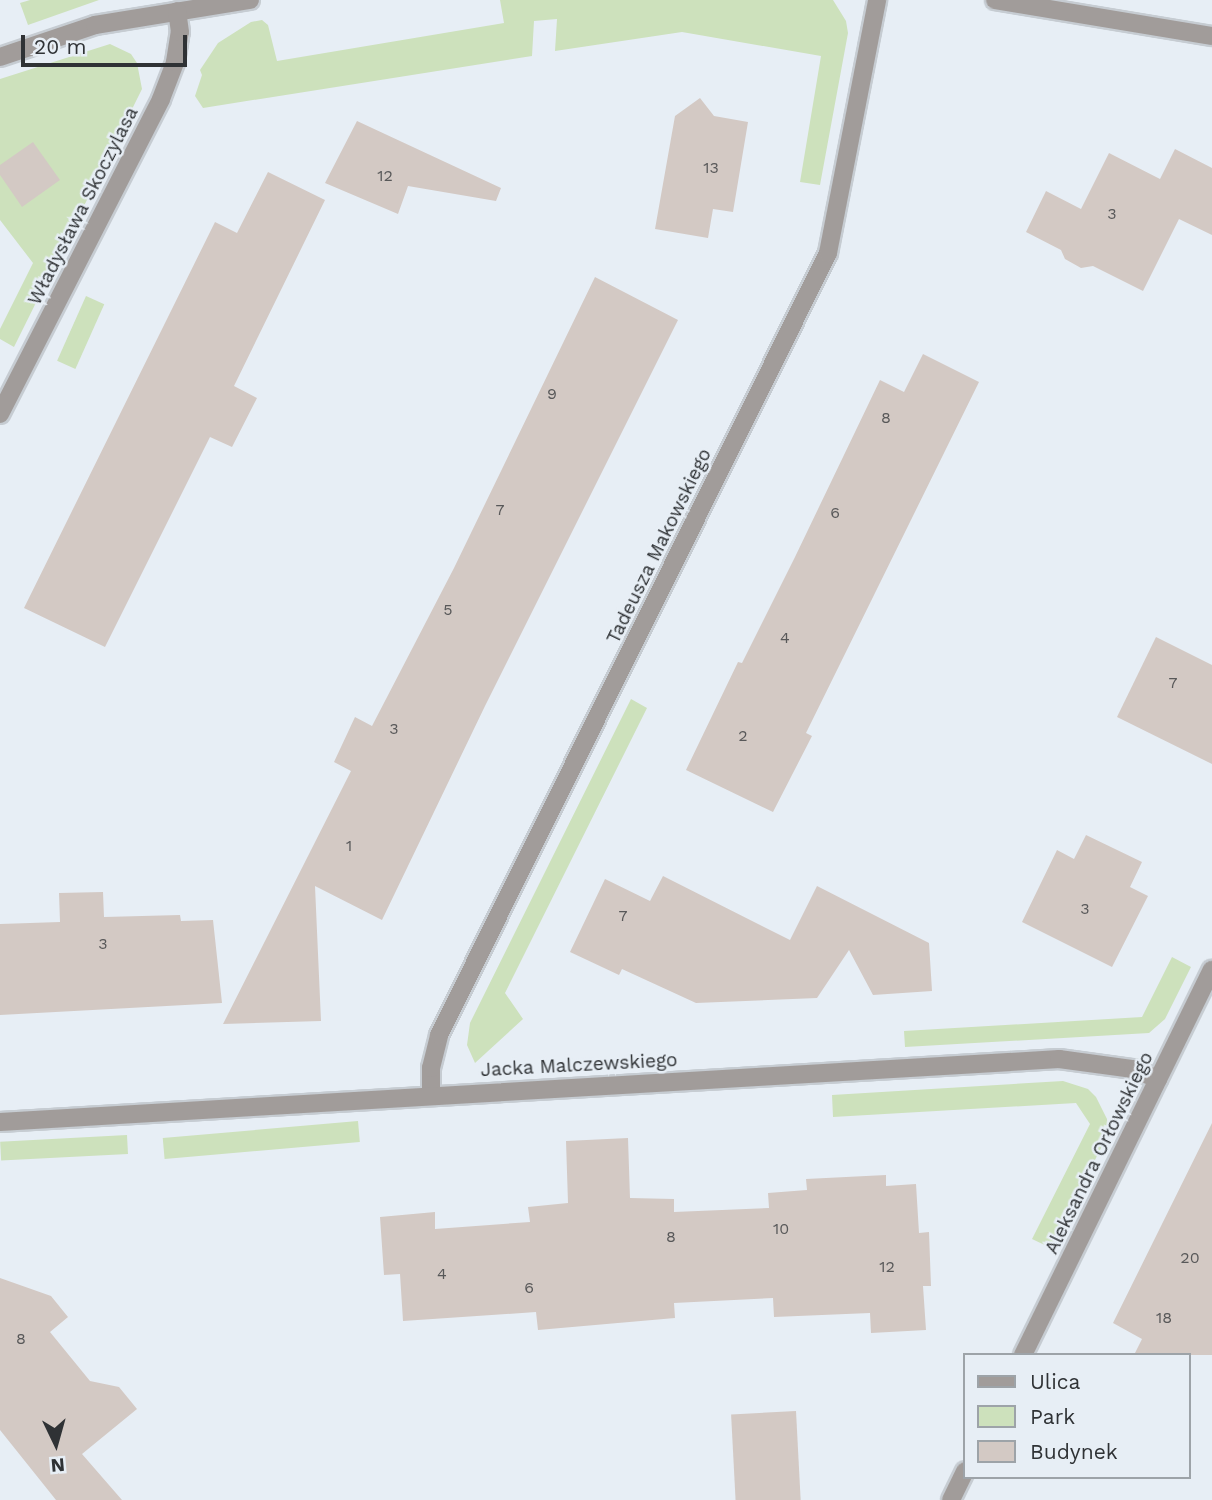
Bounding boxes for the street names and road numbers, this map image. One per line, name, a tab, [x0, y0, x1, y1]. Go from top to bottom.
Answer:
street label: Władysława Skoczylasa	[23, 103, 143, 309]
street label: Tadeusza Makowskiego	[602, 445, 716, 647]
street label: Jacka Malczewskiego	[480, 1048, 678, 1082]
street label: Aleksandra Orłowskiego	[1040, 1048, 1158, 1258]

